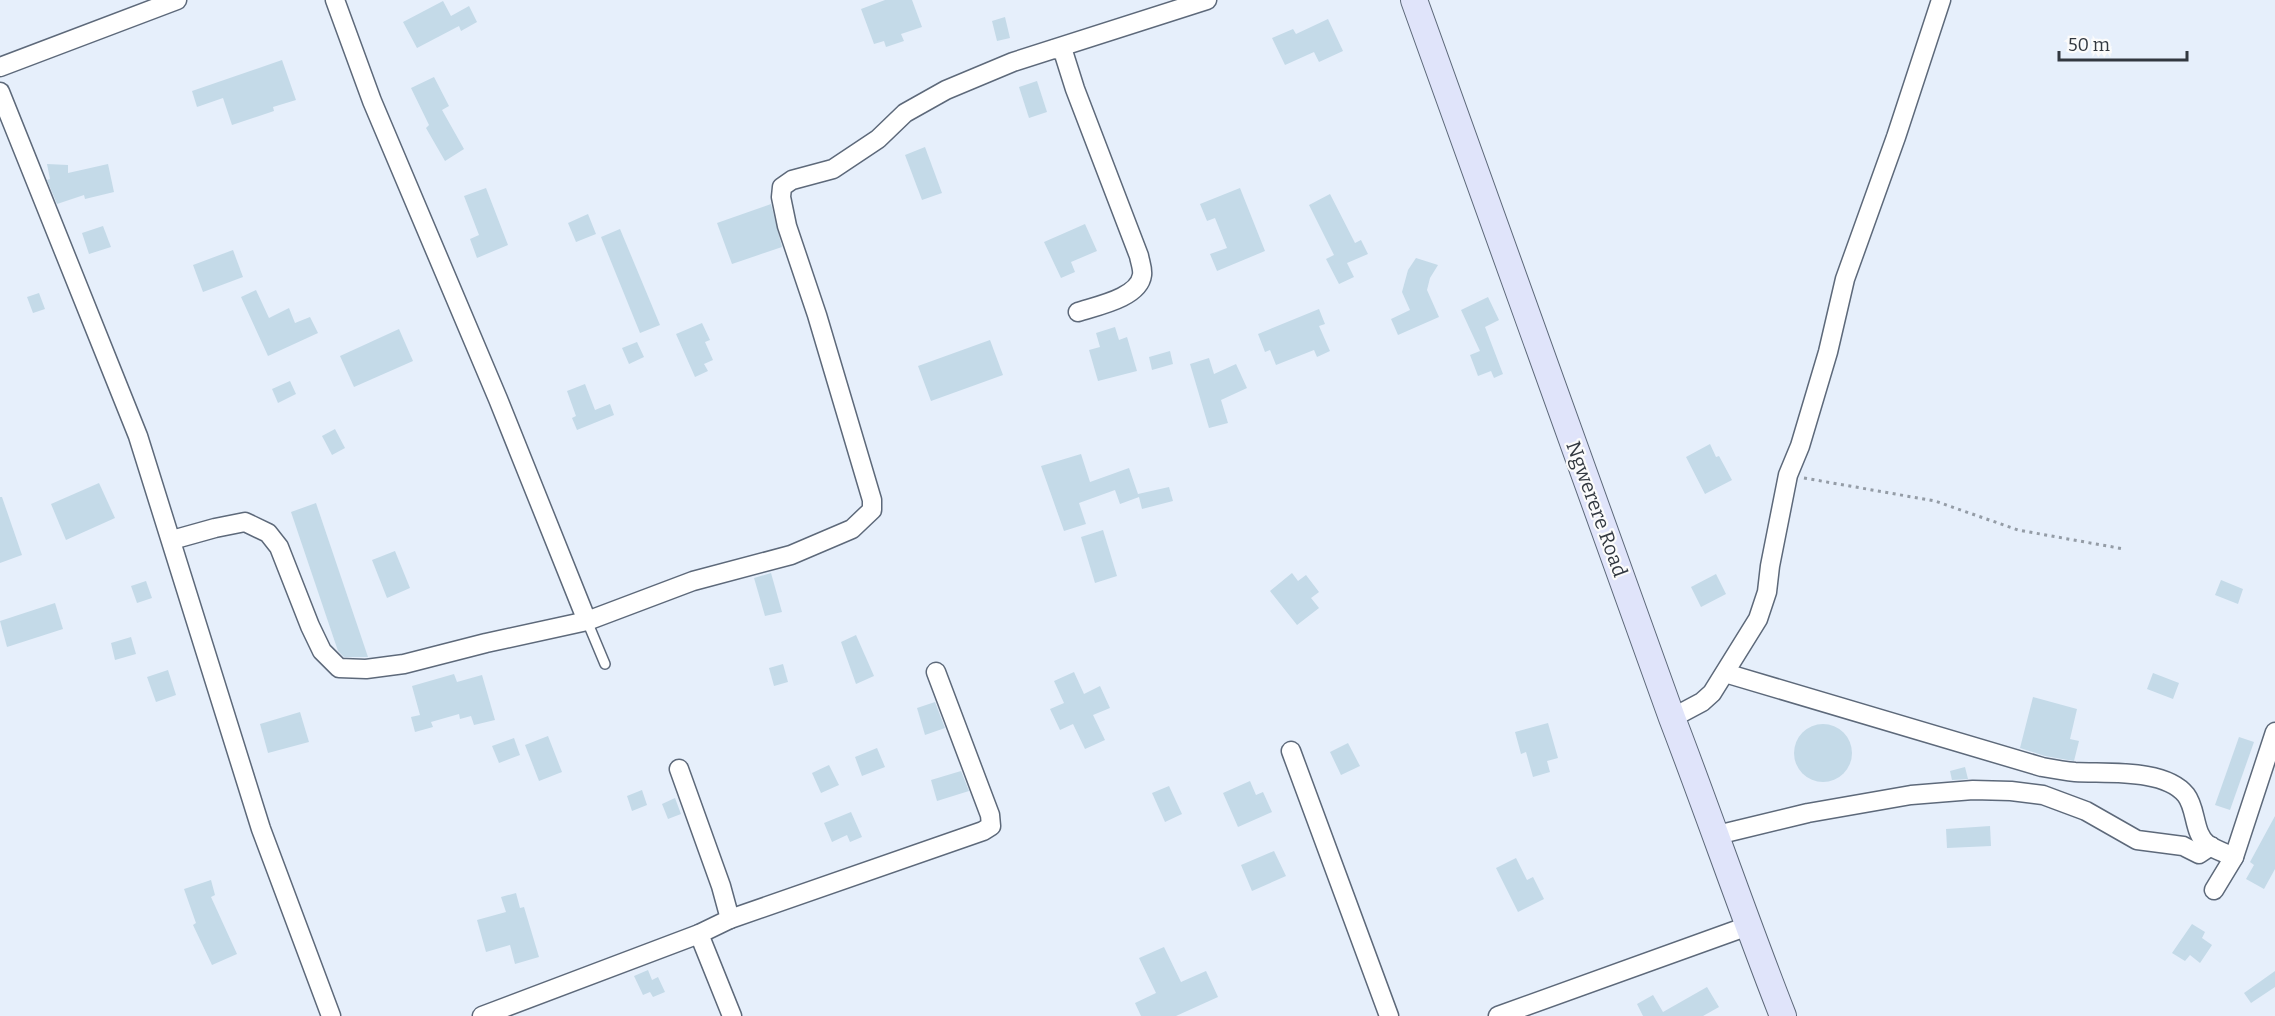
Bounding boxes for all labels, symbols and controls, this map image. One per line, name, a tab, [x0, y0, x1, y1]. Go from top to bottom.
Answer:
scale bar	[2059, 24, 2186, 62]
text: 50 m	[2068, 34, 2110, 56]
street label: Ngwerere Road	[1561, 438, 1633, 580]

